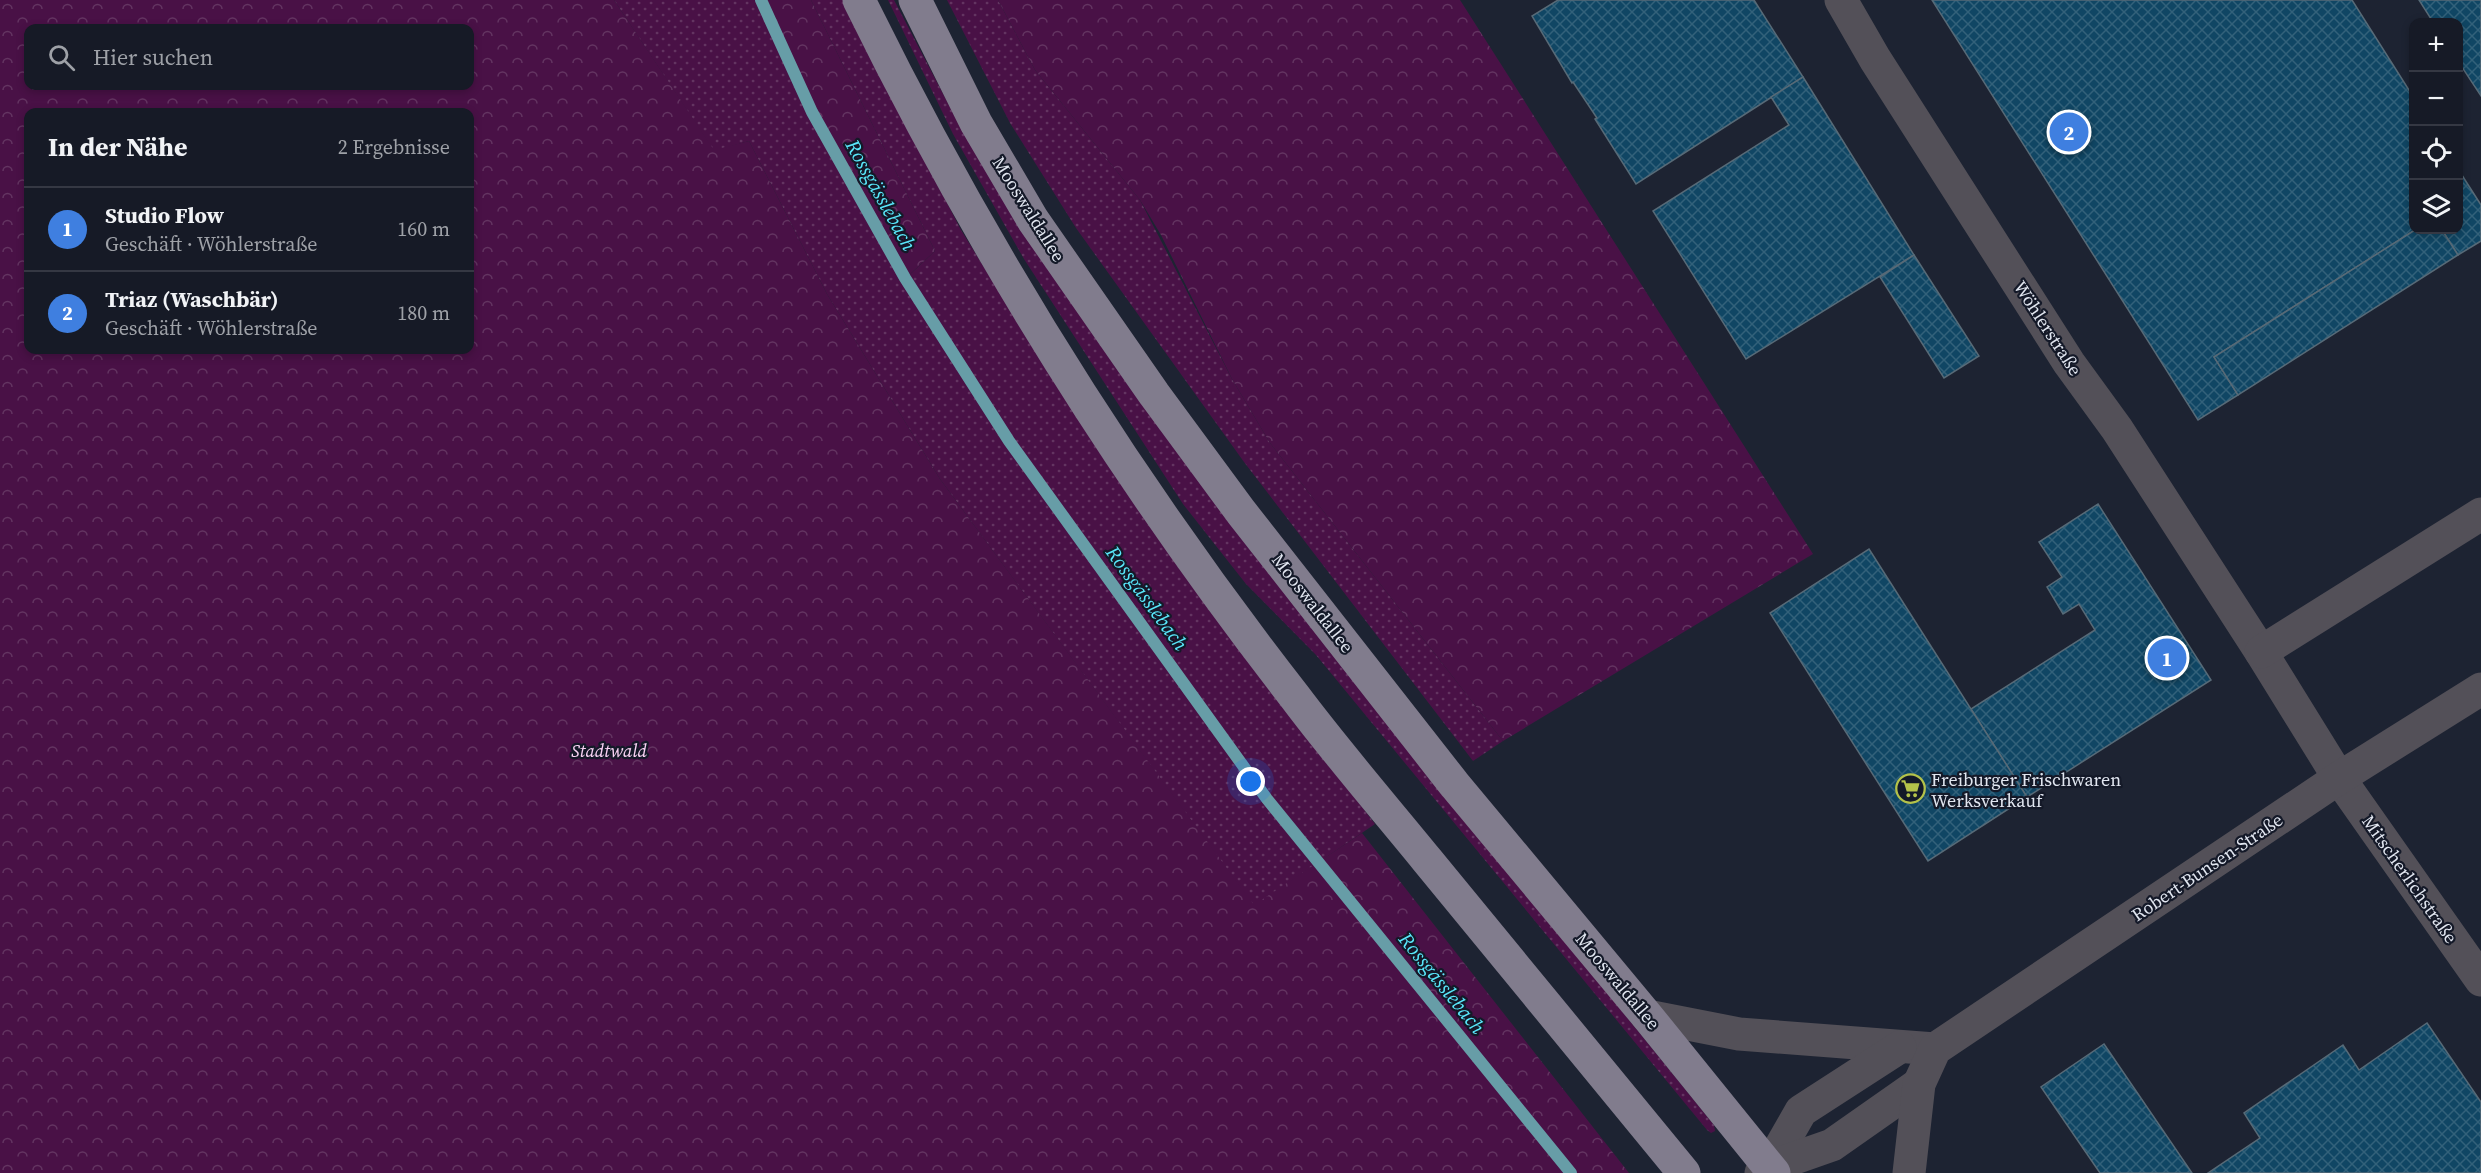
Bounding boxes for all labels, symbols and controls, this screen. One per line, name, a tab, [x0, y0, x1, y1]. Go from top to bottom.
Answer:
map controls	[2409, 18, 2463, 234]
button: +	[2409, 18, 2463, 72]
search box	[24, 24, 474, 90]
icon: search	[45, 41, 78, 74]
text: Hier suchen	[93, 42, 213, 72]
button: −	[2409, 72, 2463, 126]
pin: 2	[2050, 110, 2088, 154]
button: locate	[2409, 126, 2463, 180]
text: In der Nähe	[48, 129, 188, 165]
text: 2 Ergebnisse	[338, 133, 450, 161]
water label: Rossgässlebach	[838, 133, 923, 256]
street label: Mooswaldallee	[987, 152, 1071, 266]
button: layers	[2409, 180, 2463, 234]
text: Studio Flow	[105, 200, 224, 230]
text: 1	[62, 215, 73, 243]
text: 160 m	[397, 215, 450, 243]
text: Geschäft · Wöhlerstraße	[105, 230, 318, 258]
street label: Wöhlerstraße	[2008, 276, 2088, 380]
text: Triaz (Waschbär)	[105, 284, 279, 314]
text: 2	[62, 299, 73, 327]
text: 180 m	[397, 299, 450, 327]
text: Geschäft · Wöhlerstraße	[105, 314, 318, 342]
water label: Rossgässlebach	[1099, 539, 1195, 656]
street label: Mooswaldallee	[1266, 548, 1360, 658]
pin: 1	[2148, 636, 2186, 680]
park label: Stadtwald	[571, 738, 647, 763]
your location	[1236, 767, 1265, 796]
place label: Freiburger Frischwaren Werksverkauf	[1931, 767, 2121, 813]
supermarket icon: Freiburger Frischwaren Werksverkauf	[1894, 773, 1926, 805]
street label: Robert-Bunsen-Straße	[2126, 807, 2288, 927]
street label: Mitscherlichstraße	[2356, 810, 2464, 948]
water label: Rossgässlebach	[1392, 925, 1492, 1040]
street label: Mooswaldallee	[1570, 927, 1666, 1035]

